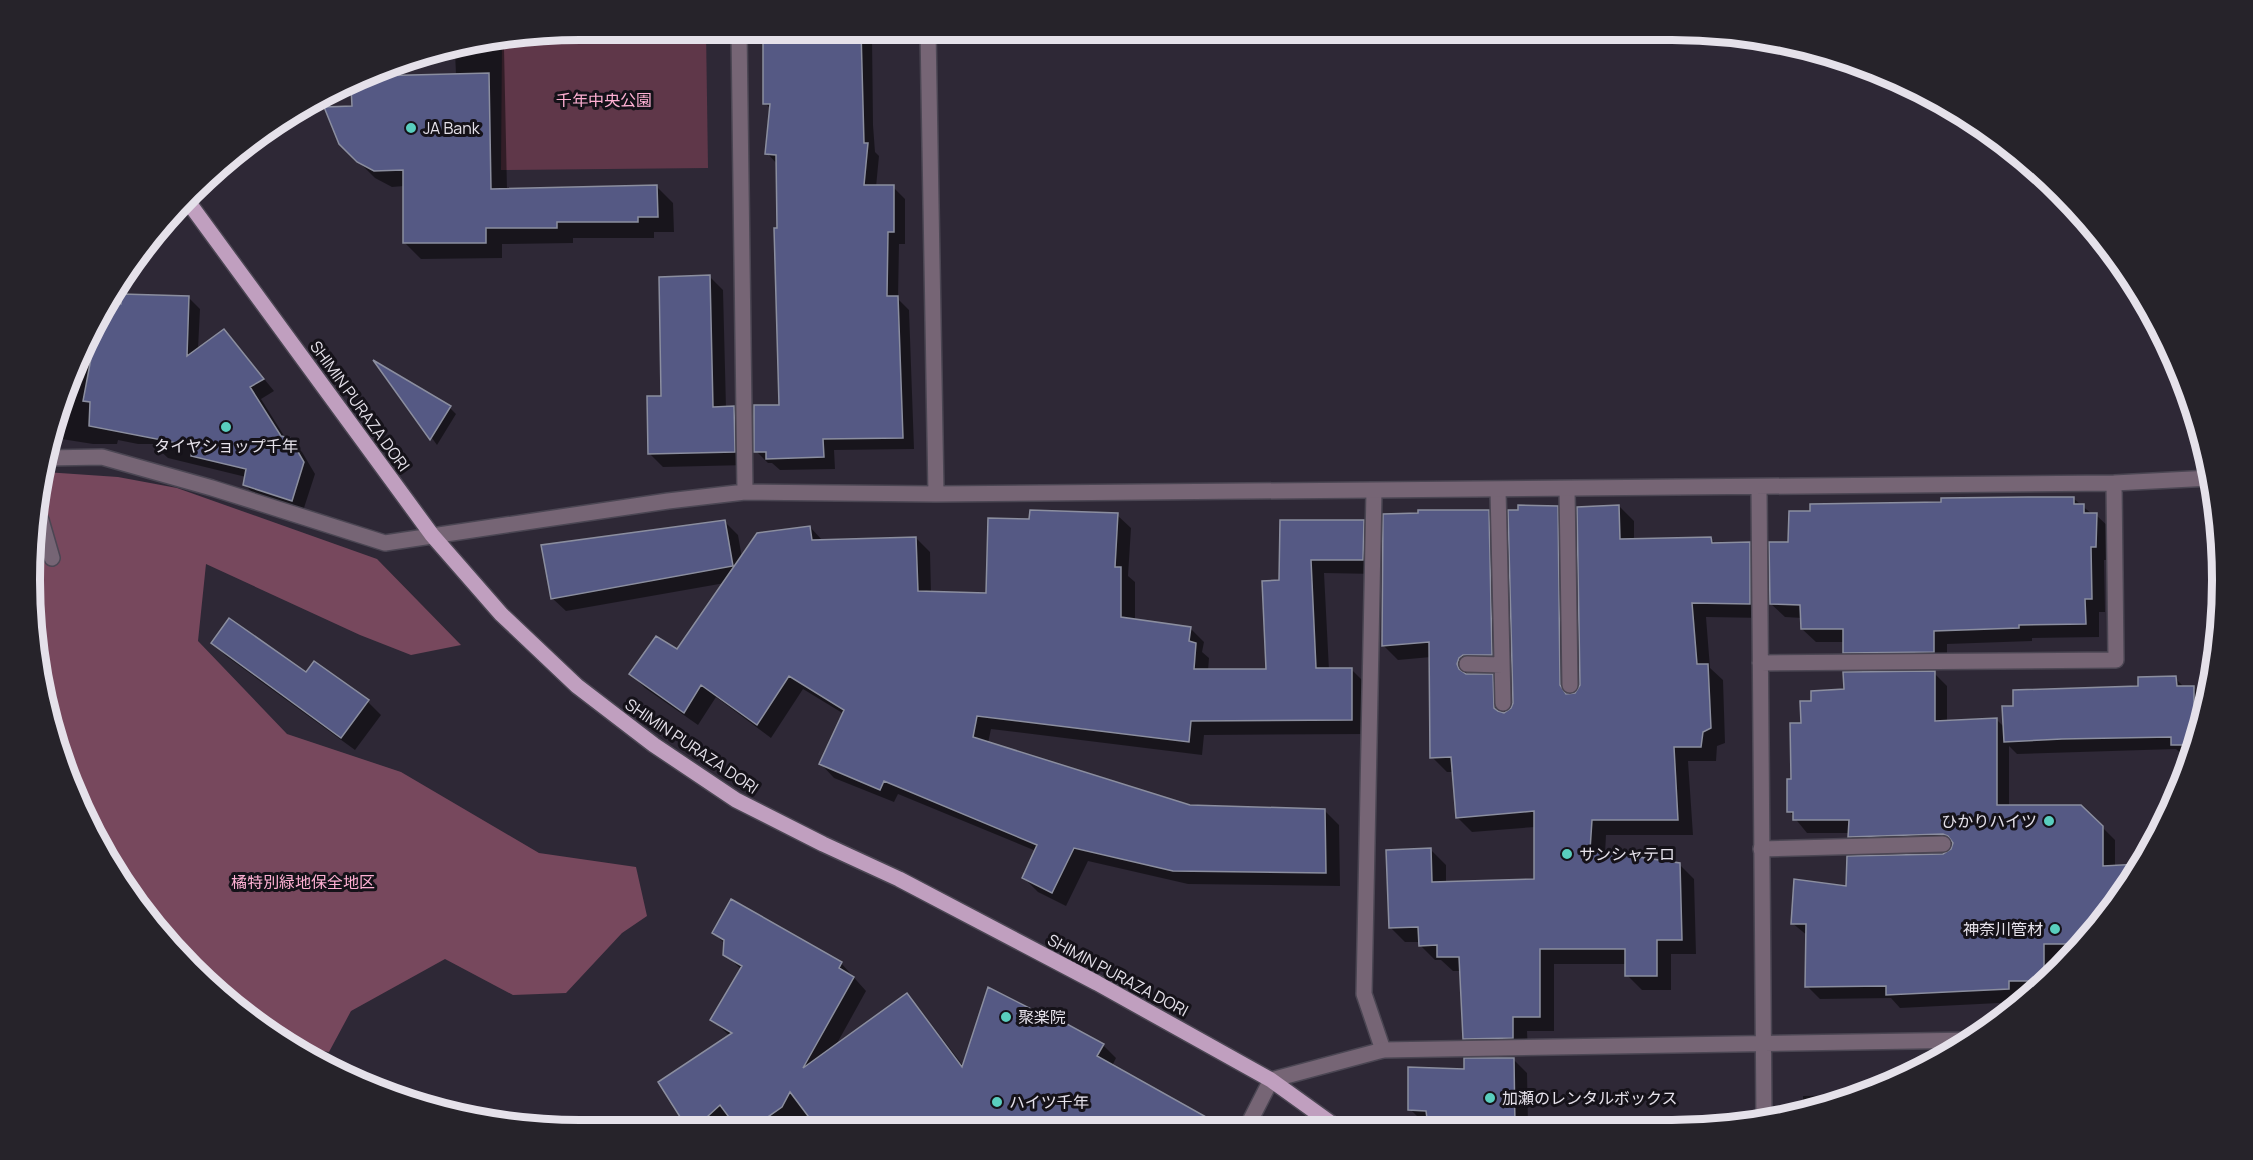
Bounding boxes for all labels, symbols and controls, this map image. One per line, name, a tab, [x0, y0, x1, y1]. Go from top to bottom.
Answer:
park label: 千年中央公園	[556, 89, 652, 111]
place label: JA Bank	[423, 117, 481, 139]
marker: JA Bank	[404, 121, 418, 135]
street label: SHIMIN PURAZA DORI	[305, 336, 415, 476]
marker: タイヤショップ千年	[219, 420, 233, 434]
place label: タイヤショップ千年	[154, 435, 298, 457]
street label: SHIMIN PURAZA DORI	[621, 693, 763, 799]
place label: ひかりハイツ	[1941, 810, 2037, 832]
marker: ひかりハイツ	[2042, 814, 2056, 828]
place label: サンシャテロ	[1579, 843, 1675, 865]
marker: サンシャテロ	[1560, 847, 1574, 861]
park label: 橘特別緑地保全地区	[231, 871, 375, 893]
place label: 神奈川管材	[1963, 918, 2043, 940]
marker: 神奈川管材	[2048, 922, 2062, 936]
street label: SHIMIN PURAZA DORI	[1044, 929, 1192, 1021]
place label: 聚楽院	[1018, 1006, 1066, 1028]
marker: 聚楽院	[999, 1010, 1013, 1024]
place label: 加瀬のレンタルボックス	[1502, 1087, 1678, 1109]
place label: ハイツ千年	[1009, 1091, 1089, 1113]
marker: 加瀬のレンタルボックス	[1483, 1091, 1497, 1105]
marker: ハイツ千年	[990, 1095, 1004, 1109]

